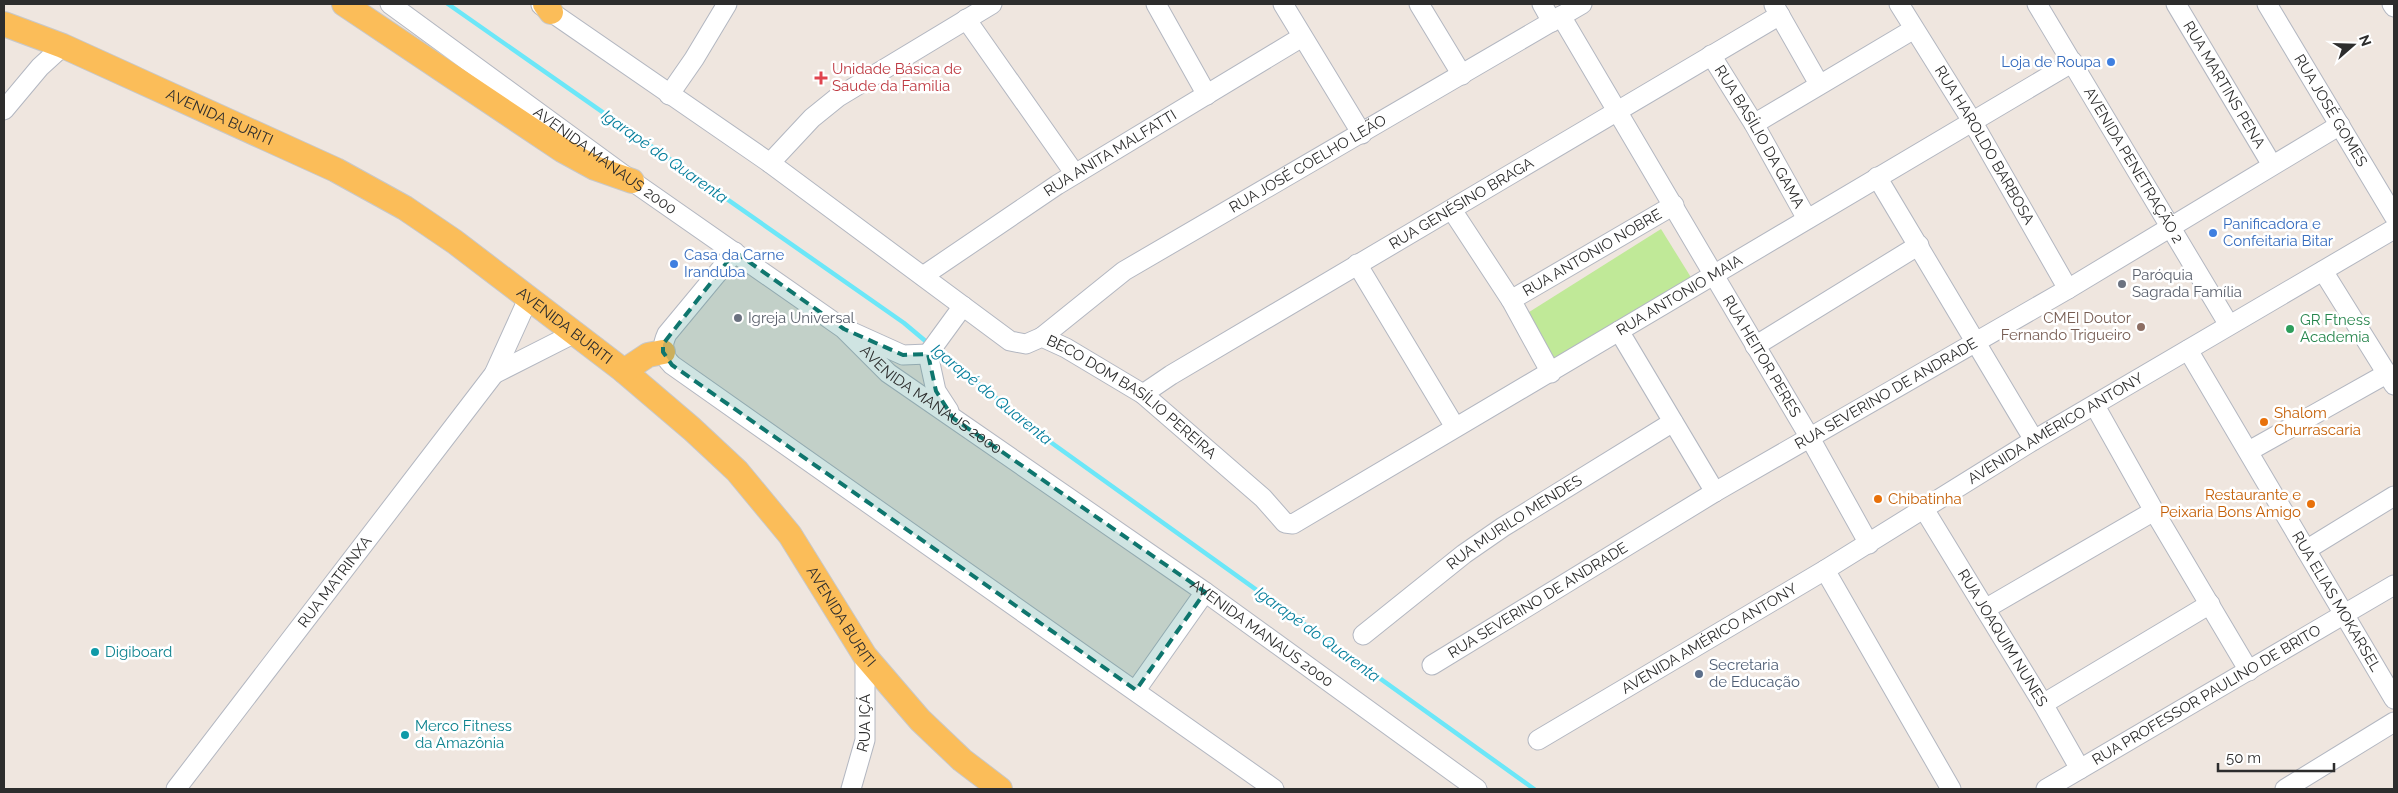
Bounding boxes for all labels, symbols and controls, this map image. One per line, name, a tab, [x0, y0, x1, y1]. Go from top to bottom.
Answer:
street label: RUA MARTINS PENA	[2179, 18, 2269, 152]
north arrow	[2328, 20, 2378, 70]
text: N	[2356, 33, 2375, 48]
street label: RUA JOSÉ GOMES	[2290, 51, 2371, 170]
place label: Loja de Roupa	[2001, 53, 2101, 71]
marker: Loja de Roupa	[2105, 56, 2117, 68]
place label: Unidade Básica de Saude da Familia	[832, 60, 962, 95]
street label: RUA BASÍLIO DA GAMA	[1711, 62, 1808, 211]
street label: RUA HAROLDO BARBOSA	[1931, 62, 2038, 228]
marker: Unidade Básica de Saude da Familia	[814, 71, 828, 85]
street label: AVENIDA PENETRAÇÃO 2	[2080, 84, 2187, 247]
street label: AVENIDA BURITI	[163, 85, 276, 149]
street label: AVENIDA MANAUS 2000	[530, 103, 680, 218]
water label: Igarapé do Quarenta	[598, 106, 732, 207]
street label: RUA ANITA MALFATTI	[1040, 106, 1180, 200]
street label: RUA JOSÉ COELHO LEÃO	[1226, 111, 1390, 217]
street label: RUA GENÉSINO BRAGA	[1386, 154, 1537, 253]
street label: RUA ANTONIO NOBRE	[1520, 205, 1665, 300]
place label: Panificadora e Confeitaria Bitar	[2223, 215, 2334, 250]
marker: Panificadora e Confeitaria Bitar	[2207, 227, 2219, 239]
place label: Casa da Carne Iranduba	[684, 246, 785, 281]
street label: RUA ANTONIO MAIA	[1613, 251, 1745, 339]
marker: Casa da Carne Iranduba	[668, 258, 680, 270]
place label: Paróquia Sagrada Família	[2132, 266, 2242, 301]
marker: Paróquia Sagrada Família	[2116, 278, 2128, 290]
street label: AVENIDA BURITI	[513, 283, 616, 368]
street label: RUA HEITOR PERES	[1719, 292, 1805, 420]
place label: Igreja Universal	[748, 309, 856, 327]
place label: CMEI Doutor Fernando Trigueiro	[2001, 309, 2132, 344]
place label: GR Ftness Academia	[2300, 311, 2370, 346]
marker: Igreja Universal	[732, 312, 744, 324]
marker: CMEI Doutor Fernando Trigueiro	[2135, 321, 2147, 333]
marker: GR Ftness Academia	[2284, 323, 2296, 335]
street label: BECO DOM BASÍLIO PEREIRA	[1044, 331, 1220, 463]
street label: RUA SEVERINO DE ANDRADE	[1792, 334, 1980, 453]
water label: Igarapé do Quarenta	[927, 340, 1056, 449]
street label: AVENIDA MANAUS 2000	[856, 341, 1005, 458]
street label: AVENIDA AMÉRICO ANTONY	[1964, 369, 2147, 488]
place label: Shalom Churrascaria	[2274, 404, 2361, 439]
marker: Shalom Churrascaria	[2258, 416, 2270, 428]
street label: RUA MURILO MENDES	[1443, 471, 1585, 573]
place label: Restaurante e Peixaria Bons Amigo	[2160, 486, 2301, 521]
place label: Chibatinha	[1888, 490, 1962, 508]
marker: Chibatinha	[1872, 493, 1884, 505]
marker: Restaurante e Peixaria Bons Amigo	[2305, 498, 2317, 510]
street label: RUA ELIAS MOKARSEL	[2288, 528, 2385, 675]
street label: RUA MATRINXA	[294, 533, 375, 631]
street label: RUA SEVERINO DE ANDRADE	[1445, 539, 1631, 662]
street label: AVENIDA BURITI	[803, 563, 879, 671]
street label: RUA JOAQUIM NUNES	[1954, 566, 2051, 710]
street label: AVENIDA MANAUS 2000	[1187, 576, 1337, 691]
street label: AVENIDA AMÉRICO ANTONY	[1618, 579, 1801, 698]
water label: Igarapé do Quarenta	[1252, 583, 1384, 686]
street label: RUA PROFESSOR PAULINO DE BRITO	[2089, 621, 2324, 769]
place label: Digiboard	[105, 643, 172, 661]
marker: Digiboard	[89, 646, 101, 658]
place label: Secretaria de Educação	[1709, 656, 1800, 691]
marker: Secretaria de Educação	[1693, 668, 1705, 680]
street label: RUA IÇÁ	[853, 694, 874, 754]
place label: Merco Fitness da Amazônia	[415, 717, 512, 752]
marker: Merco Fitness da Amazônia	[399, 729, 411, 741]
scale bar	[2218, 740, 2334, 772]
text: 50 m	[2226, 749, 2261, 767]

